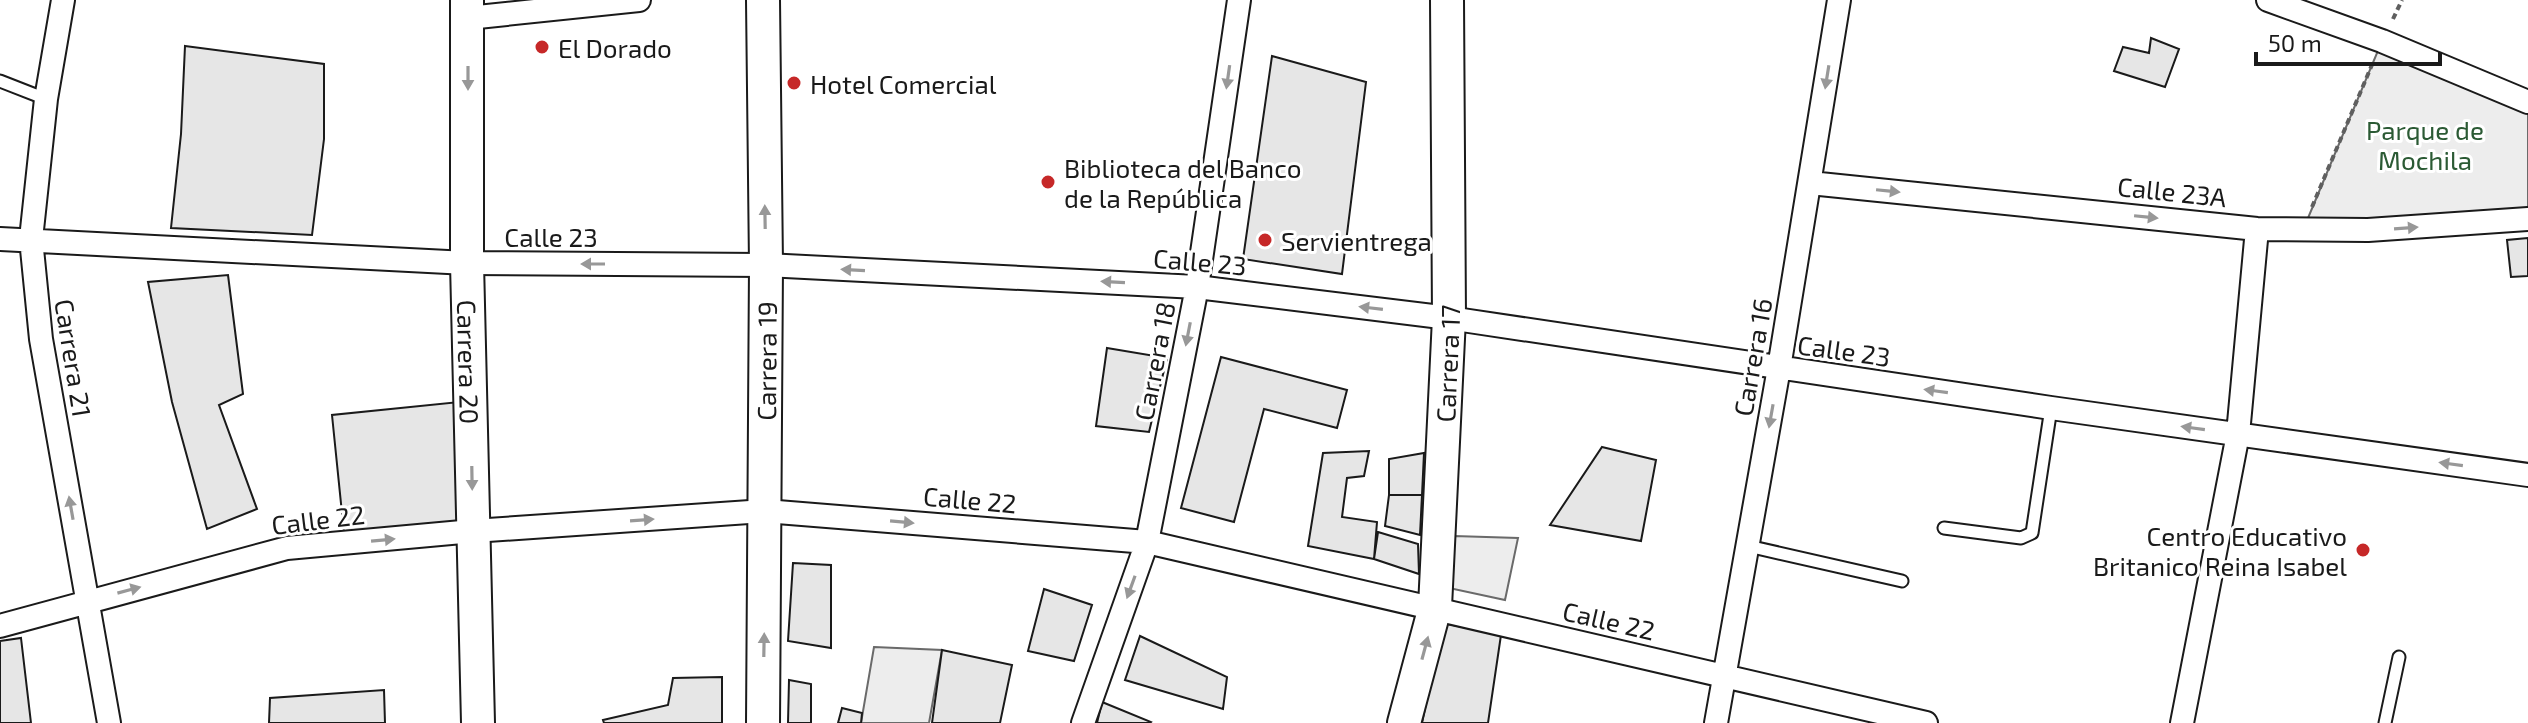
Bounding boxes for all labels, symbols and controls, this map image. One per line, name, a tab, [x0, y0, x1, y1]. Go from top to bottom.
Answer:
scale bar	[2256, 16, 2440, 66]
text: 50 m	[2268, 28, 2322, 57]
place label: El Dorado	[558, 32, 672, 63]
marker: El Dorado	[533, 38, 551, 56]
one-way arrow	[1221, 65, 1234, 90]
one-way arrow	[1820, 65, 1833, 90]
one-way arrow	[462, 66, 474, 91]
place label: Hotel Comercial	[810, 68, 997, 99]
marker: Hotel Comercial	[785, 74, 803, 92]
park label: Parque de Mochila	[2366, 114, 2484, 175]
place label: Biblioteca del Banco de la República	[1064, 152, 1301, 213]
street label: Calle 23A	[2116, 170, 2228, 212]
marker: Biblioteca del Banco de la República	[1039, 173, 1057, 191]
one-way arrow	[1876, 184, 1901, 197]
one-way arrow	[759, 204, 772, 229]
one-way arrow	[2134, 210, 2159, 223]
street label: Calle 23	[504, 221, 598, 252]
one-way arrow	[2394, 221, 2419, 234]
place label: Servientrega	[1281, 225, 1432, 256]
marker: Servientrega	[1256, 231, 1274, 249]
street label: Calle 23	[1152, 241, 1248, 281]
one-way arrow	[580, 258, 605, 270]
one-way arrow	[840, 263, 865, 276]
one-way arrow	[1100, 276, 1125, 289]
street label: Carrera 16	[1726, 296, 1778, 418]
street label: Carrera 21	[49, 297, 99, 419]
street label: Carrera 20	[452, 299, 486, 425]
street label: Carrera 18	[1127, 299, 1181, 423]
street label: Carrera 19	[749, 301, 781, 421]
one-way arrow	[1358, 302, 1383, 315]
street label: Carrera 17	[1428, 304, 1464, 423]
one-way arrow	[1181, 322, 1194, 347]
street label: Calle 23	[1796, 328, 1892, 372]
one-way arrow	[1923, 385, 1948, 397]
one-way arrow	[1764, 404, 1776, 429]
one-way arrow	[2180, 421, 2205, 434]
one-way arrow	[2438, 457, 2463, 470]
one-way arrow	[465, 466, 478, 491]
street label: Calle 22	[922, 479, 1018, 519]
one-way arrow	[65, 496, 77, 521]
street label: Calle 22	[270, 498, 366, 540]
one-way arrow	[630, 513, 655, 526]
one-way arrow	[890, 516, 915, 529]
place label: Centro Educativo Britanico Reina Isabel	[2093, 520, 2347, 581]
one-way arrow	[371, 533, 396, 546]
marker: Centro Educativo Britanico Reina Isabel	[2354, 541, 2372, 559]
one-way arrow	[1124, 576, 1137, 600]
one-way arrow	[117, 583, 141, 596]
street label: Calle 22	[1560, 594, 1658, 646]
one-way arrow	[757, 632, 770, 657]
one-way arrow	[1419, 635, 1431, 660]

